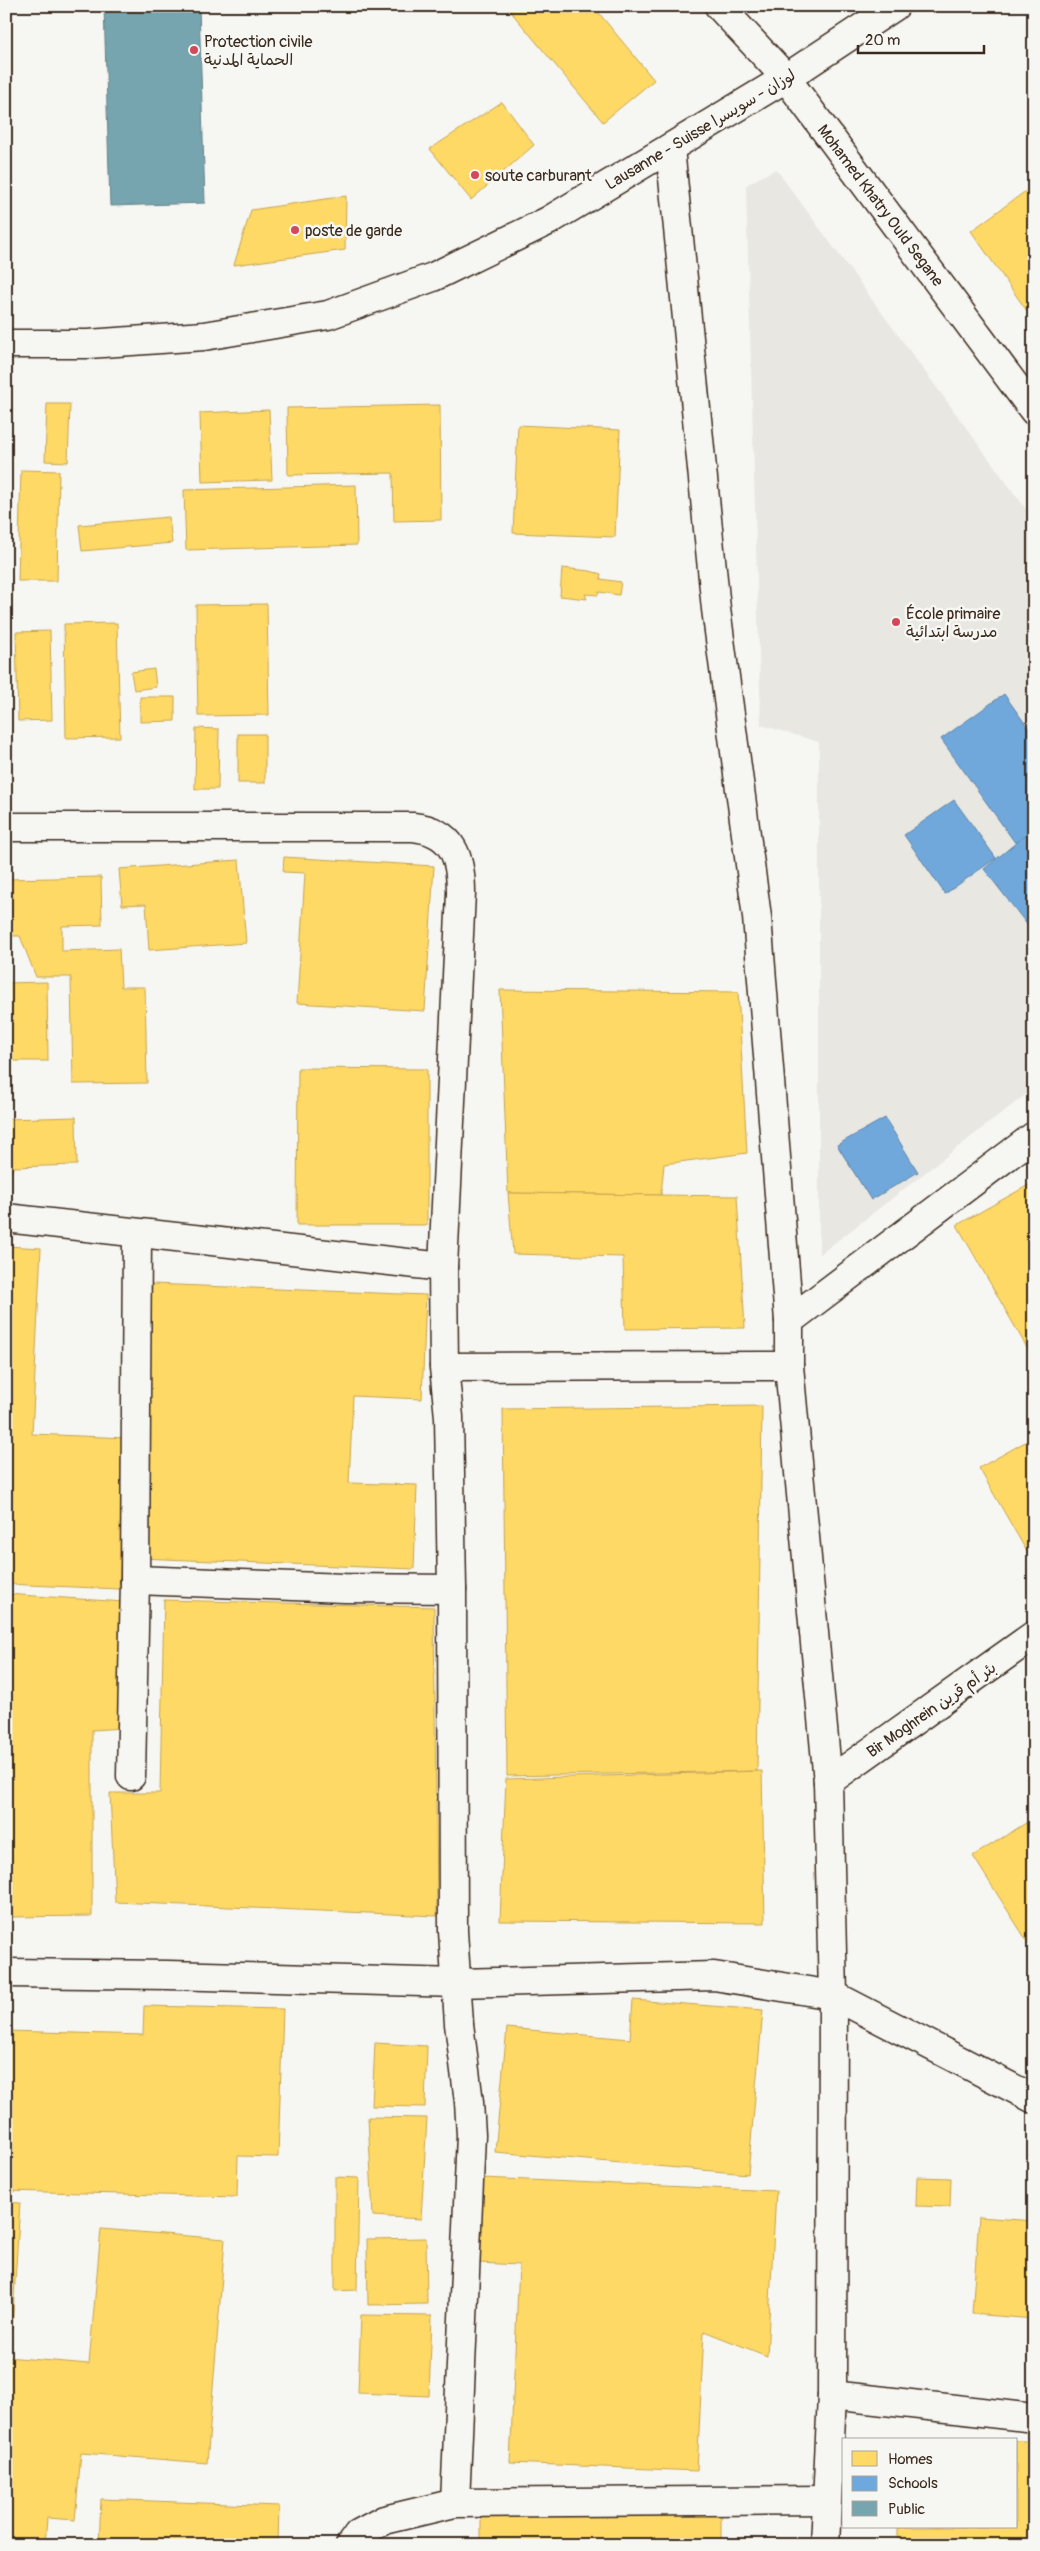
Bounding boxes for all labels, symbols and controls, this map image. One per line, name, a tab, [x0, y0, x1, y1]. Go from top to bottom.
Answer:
scale bar	[858, 22, 984, 54]
text: 20 m	[865, 31, 900, 50]
place label: Protection civile الحماية المدنية	[204, 32, 313, 70]
marker: Protection civile الحماية المدنية	[188, 44, 200, 56]
street label: Lausanne - Suisse لوزان - سويسرا	[602, 65, 799, 195]
street label: Mohamed Khatry Ould Segane	[813, 121, 948, 291]
place label: soute carburant	[485, 166, 592, 186]
marker: soute carburant	[469, 169, 481, 181]
place label: poste de garde	[305, 221, 402, 241]
marker: poste de garde	[289, 224, 301, 236]
place label: École primaire مدرسة ابتدائية	[906, 604, 1000, 642]
marker: École primaire مدرسة ابتدائية	[890, 616, 902, 628]
street label: Bir Moghrein بئر أم قرين	[863, 1658, 1001, 1764]
legend	[842, 2438, 1018, 2528]
text: Homes	[888, 2450, 933, 2469]
text: Schools	[888, 2474, 938, 2493]
text: Public	[888, 2500, 925, 2519]

